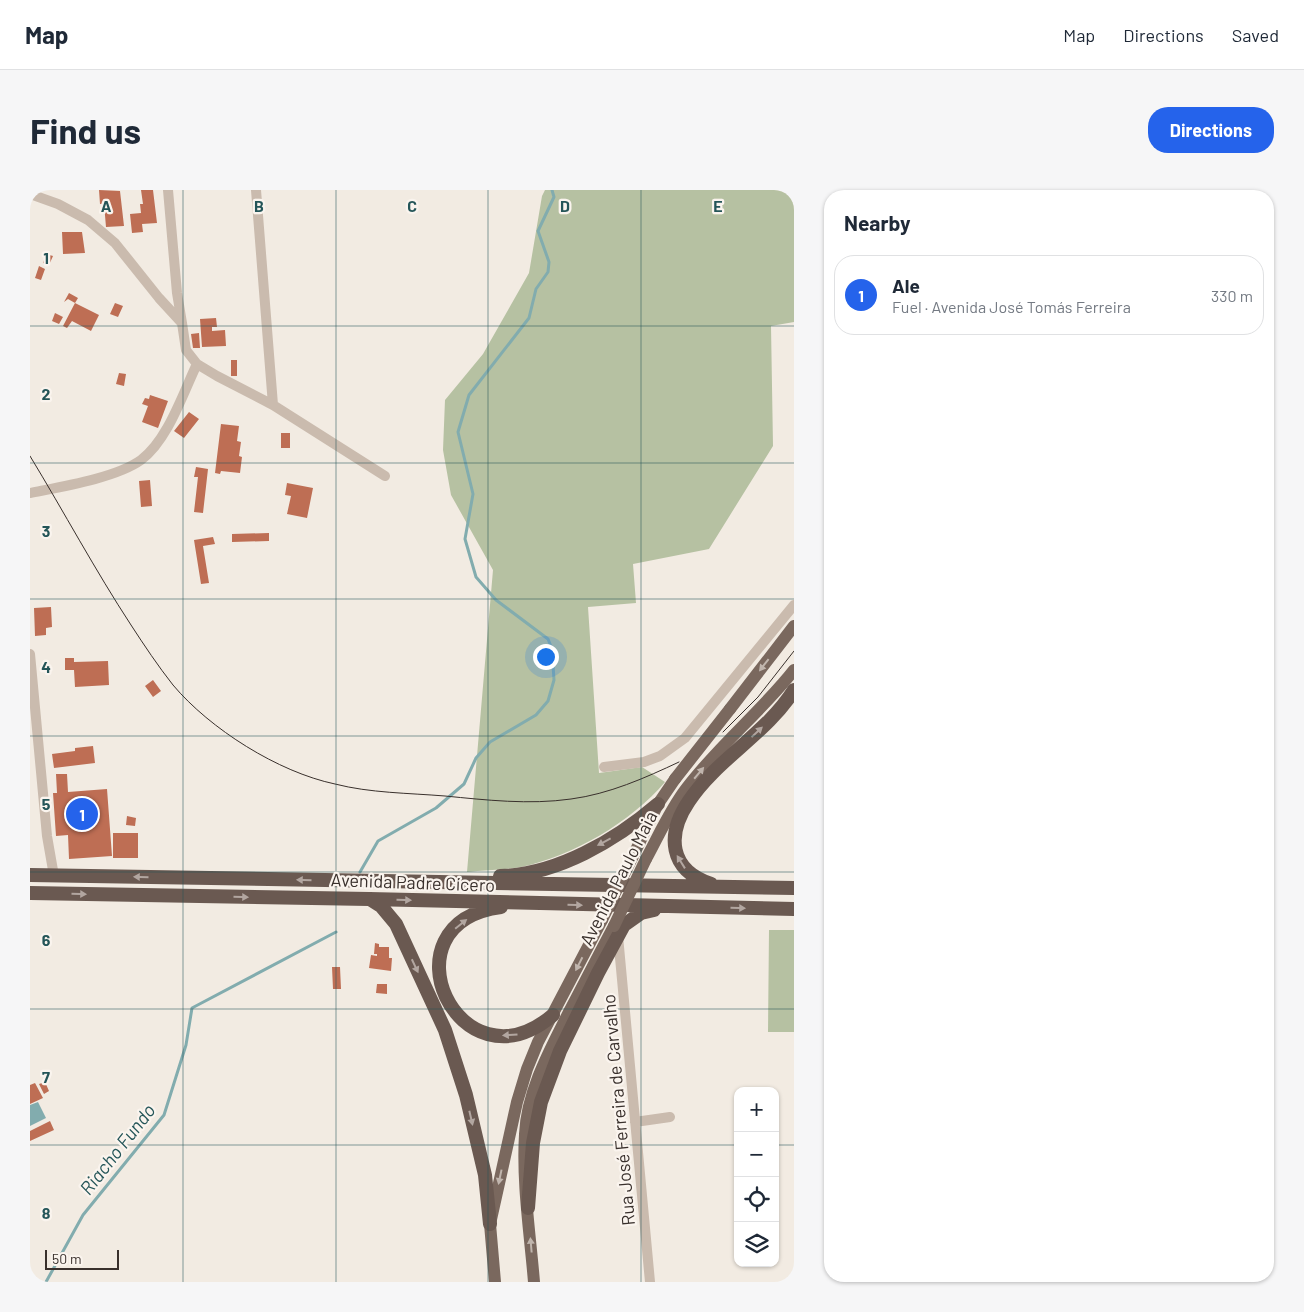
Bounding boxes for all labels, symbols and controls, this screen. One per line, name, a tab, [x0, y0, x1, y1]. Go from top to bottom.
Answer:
text: Map	[25, 20, 68, 49]
text: Map	[1063, 24, 1095, 46]
text: Directions	[1123, 24, 1204, 46]
text: Saved	[1232, 24, 1279, 46]
button: Directions	[1148, 107, 1274, 153]
text: Find us	[30, 109, 141, 151]
text: A	[101, 196, 112, 215]
text: B	[254, 196, 264, 215]
text: C	[407, 196, 417, 215]
text: D	[560, 196, 570, 215]
text: E	[713, 196, 723, 215]
text: Nearby	[844, 210, 910, 235]
text: 1	[43, 248, 49, 267]
text: Ale	[892, 274, 920, 297]
text: 1	[858, 286, 864, 305]
text: 330 m	[1211, 286, 1253, 305]
text: Fuel · Avenida José Tomás Ferreira	[892, 297, 1131, 316]
text: 2	[42, 384, 51, 403]
text: 3	[42, 521, 50, 540]
your location	[533, 644, 559, 670]
text: 4	[41, 657, 51, 676]
one-way arrow	[759, 658, 770, 671]
one-way arrow	[750, 726, 762, 738]
one-way arrow	[694, 767, 705, 780]
text: 5	[42, 794, 51, 813]
pin: 1	[66, 795, 98, 833]
street label: Avenida Paulo Maia	[575, 807, 661, 949]
one-way arrow	[597, 838, 612, 846]
one-way arrow	[677, 855, 686, 869]
street label: Avenida Padre Cícero	[330, 868, 496, 896]
one-way arrow	[133, 873, 149, 881]
one-way arrow	[295, 876, 311, 884]
one-way arrow	[71, 890, 87, 898]
one-way arrow	[233, 893, 249, 901]
one-way arrow	[396, 896, 412, 904]
one-way arrow	[568, 901, 584, 909]
one-way arrow	[730, 904, 746, 912]
one-way arrow	[454, 918, 467, 929]
text: 6	[42, 930, 51, 949]
one-way arrow	[575, 956, 583, 971]
one-way arrow	[412, 959, 420, 973]
street label: Rua José Ferreira de Carvalho	[597, 993, 639, 1227]
one-way arrow	[502, 1031, 518, 1039]
text: 7	[42, 1067, 50, 1086]
map controls	[734, 1087, 779, 1267]
button: +	[734, 1087, 779, 1132]
water label: Riacho Fundo	[74, 1099, 160, 1199]
one-way arrow	[467, 1111, 475, 1126]
button: −	[734, 1132, 779, 1177]
one-way arrow	[496, 1170, 504, 1185]
button: locate	[734, 1177, 779, 1222]
text: 8	[42, 1203, 51, 1222]
button: layers	[734, 1222, 779, 1267]
one-way arrow	[527, 1237, 535, 1253]
scale bar	[45, 1247, 119, 1270]
text: 50 m	[52, 1250, 81, 1267]

